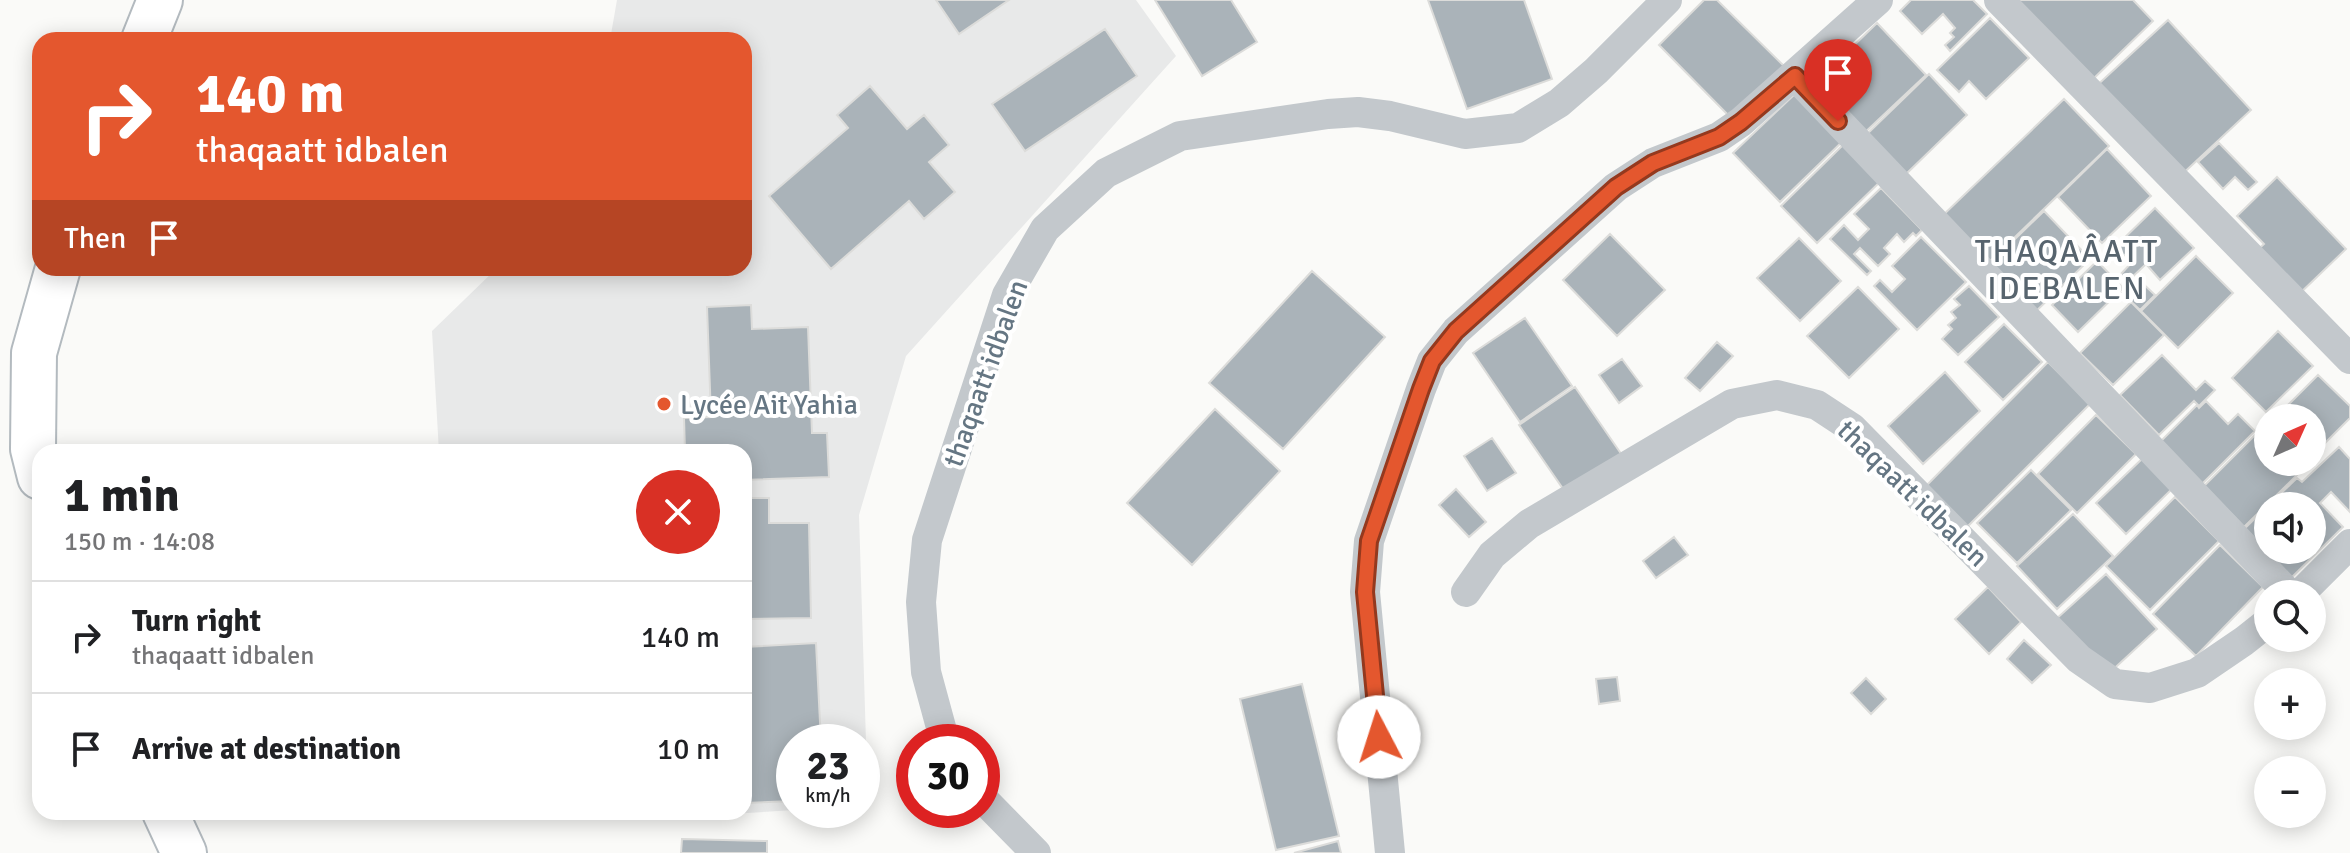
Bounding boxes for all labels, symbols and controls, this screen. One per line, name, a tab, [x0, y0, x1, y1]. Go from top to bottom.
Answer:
pin	[1804, 39, 1872, 121]
icon: arrive	[1816, 51, 1860, 95]
text: 140 m	[196, 59, 344, 128]
icon: right	[64, 64, 168, 168]
text: thaqaatt idbalen	[196, 128, 449, 173]
icon: arrive	[142, 216, 186, 260]
text: Then	[64, 220, 126, 257]
district label: THAQAÂATT IDEBALEN	[1975, 232, 2159, 308]
street label: thaqaatt idbalen	[936, 275, 1036, 471]
place label: Lycée Ait Yahia	[680, 388, 858, 422]
marker: Lycée Ait Yahia	[655, 395, 673, 413]
north arrow	[2254, 404, 2326, 476]
map controls	[2254, 404, 2326, 828]
street label: thaqaatt idbalen	[1830, 413, 1995, 574]
text: 1 min	[64, 466, 180, 525]
button: close	[636, 470, 720, 554]
button: sound	[2254, 492, 2326, 564]
text: 150 m · 14:08	[64, 526, 215, 558]
button: search	[2254, 580, 2326, 652]
text: Turn right	[132, 603, 261, 640]
icon: right	[64, 615, 108, 659]
text: 140 m	[641, 619, 720, 656]
text: thaqaatt idbalen	[132, 640, 314, 672]
button: +	[2254, 668, 2326, 740]
position arrow	[1337, 695, 1421, 779]
speed limit sign: 30	[896, 724, 1000, 828]
icon: arrive	[64, 727, 108, 771]
text: Arrive at destination	[132, 731, 401, 768]
text: 10 m	[657, 731, 720, 768]
text: 23	[806, 741, 850, 791]
button: −	[2254, 756, 2326, 828]
text: km/h	[805, 783, 851, 808]

